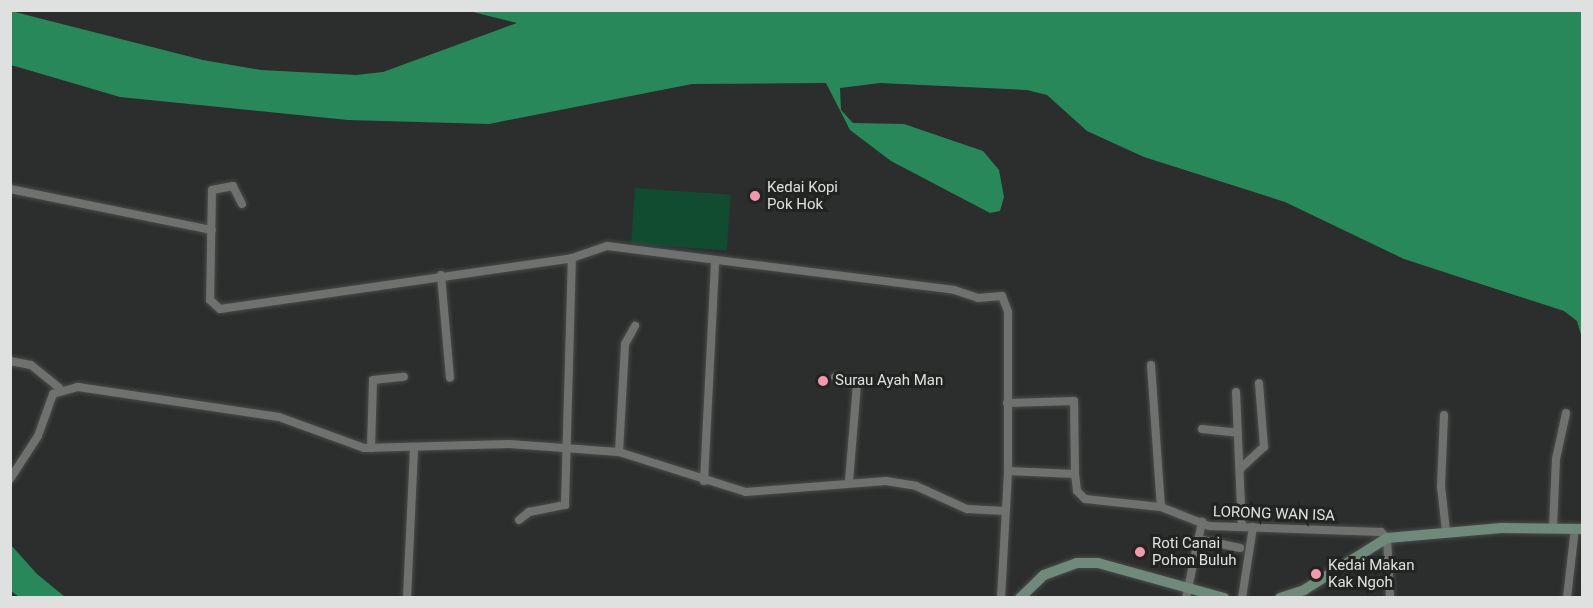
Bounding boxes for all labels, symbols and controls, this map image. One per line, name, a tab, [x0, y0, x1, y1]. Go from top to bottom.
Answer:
place label: Kedai Kopi Pok Hok	[767, 178, 838, 213]
marker: Kedai Kopi Pok Hok	[748, 189, 762, 203]
place label: Surau Ayah Man	[835, 372, 943, 390]
marker: Surau Ayah Man	[816, 374, 830, 388]
street label: LORONG WAN ISA	[1213, 503, 1335, 525]
place label: Roti Canai Pohon Buluh	[1152, 534, 1237, 569]
marker: Roti Canai Pohon Buluh	[1133, 545, 1147, 559]
place label: Kedai Makan Kak Ngoh	[1328, 556, 1414, 591]
marker: Kedai Makan Kak Ngoh	[1309, 567, 1323, 581]

